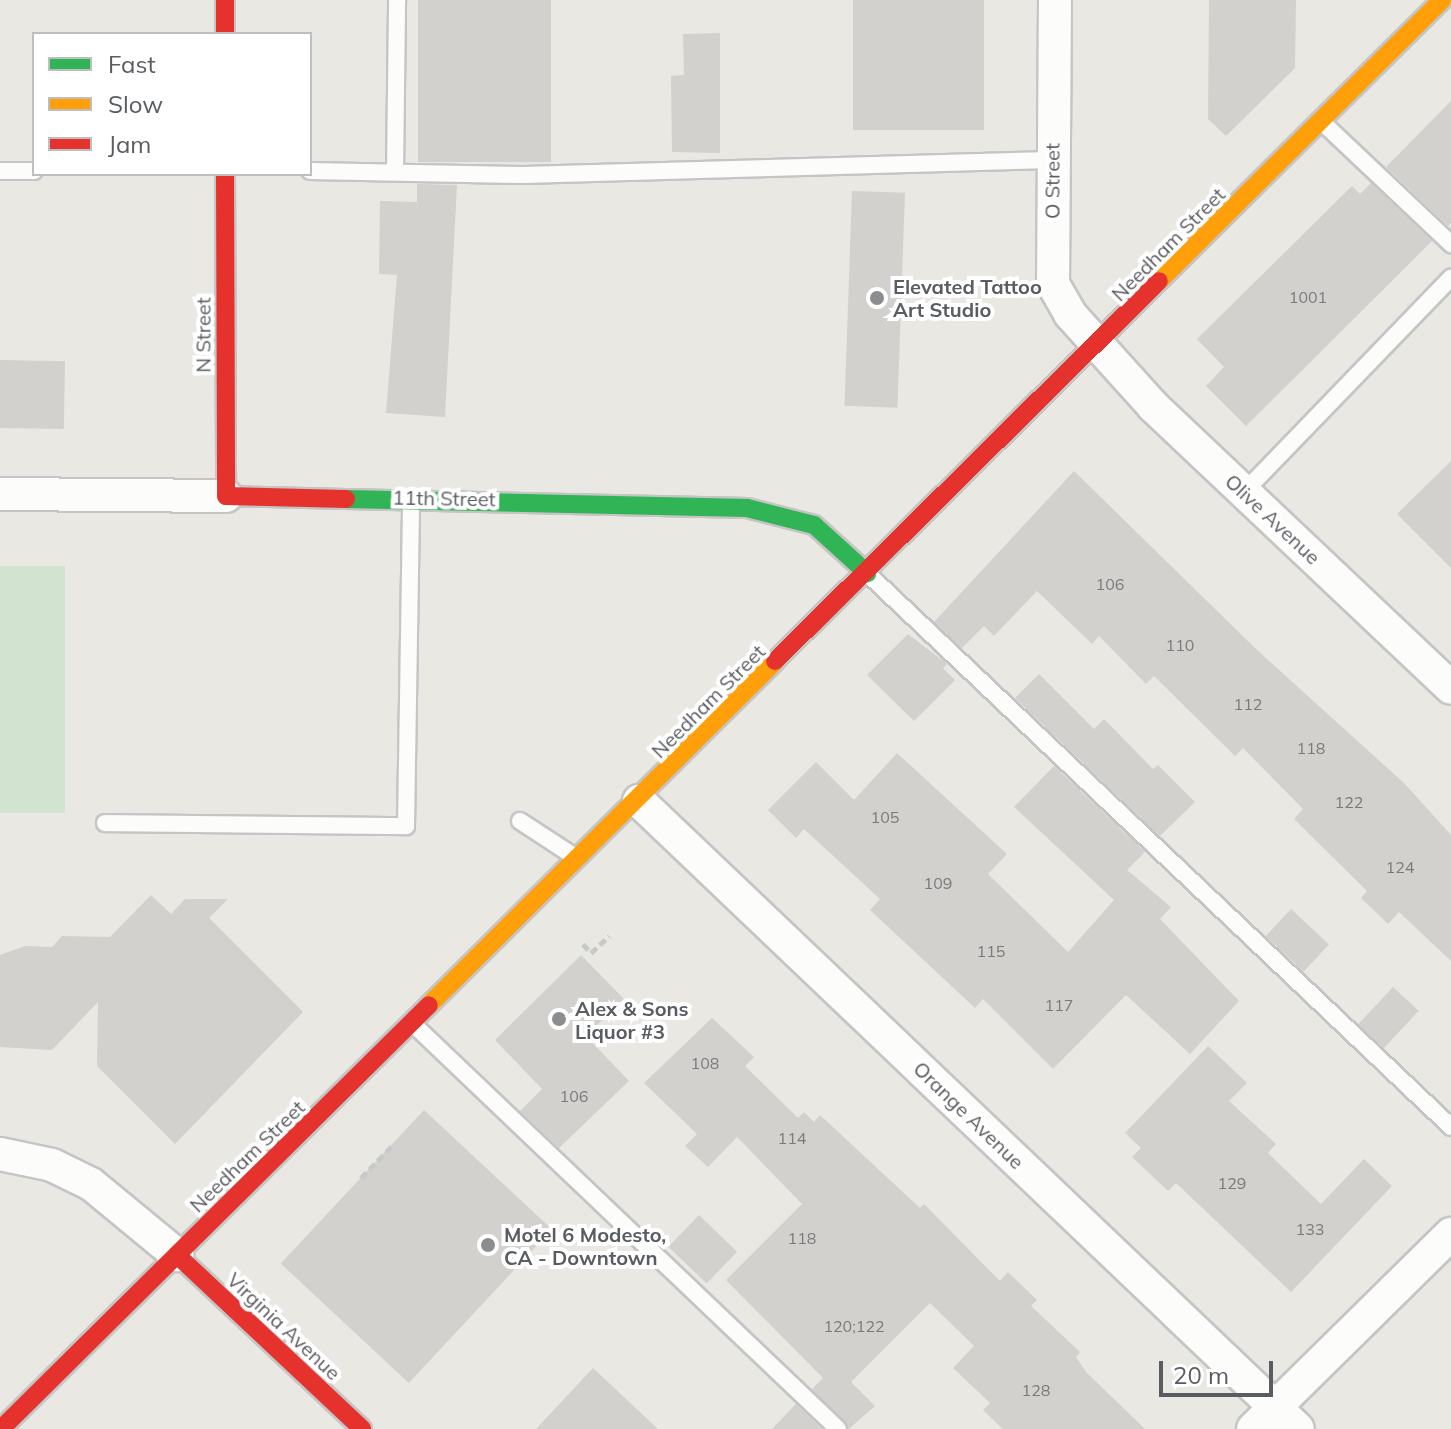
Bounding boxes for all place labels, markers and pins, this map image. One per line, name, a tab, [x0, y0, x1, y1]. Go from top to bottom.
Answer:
place label: Elevated Tattoo Art Studio	[893, 274, 1042, 321]
marker: Elevated Tattoo Art Studio	[868, 289, 886, 307]
place label: Alex & Sons Liquor #3	[575, 996, 689, 1043]
marker: Alex & Sons Liquor #3	[550, 1010, 568, 1028]
place label: Motel 6 Modesto, CA - Downtown	[504, 1222, 666, 1269]
marker: Motel 6 Modesto, CA - Downtown	[479, 1236, 497, 1254]

